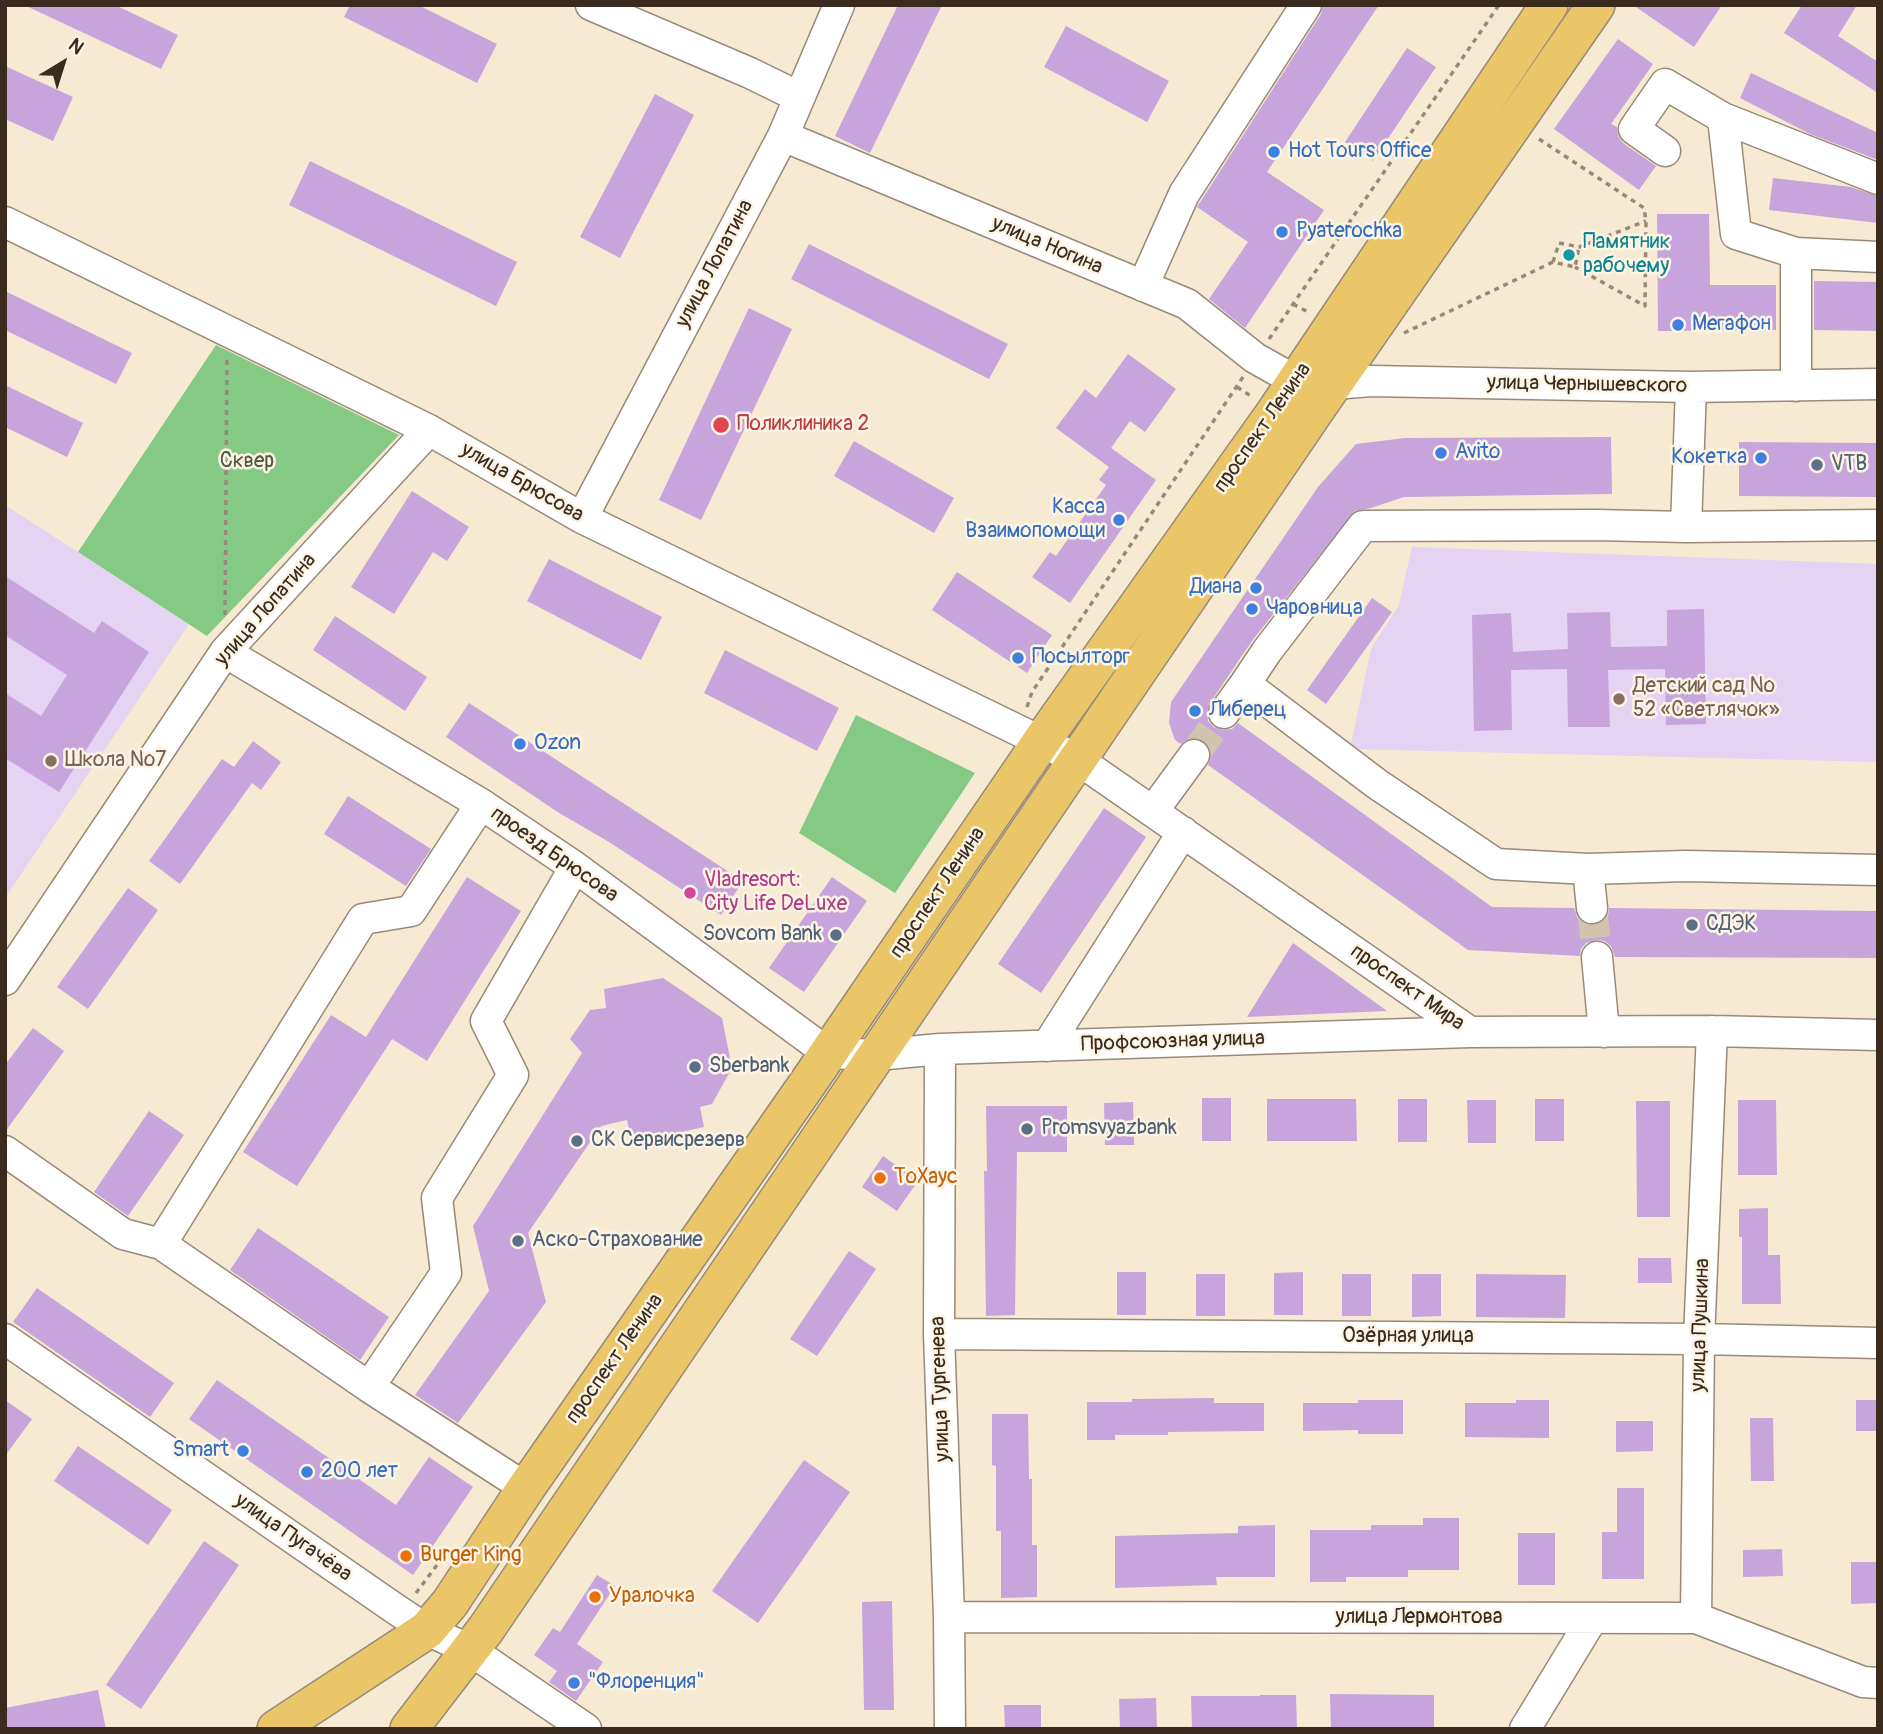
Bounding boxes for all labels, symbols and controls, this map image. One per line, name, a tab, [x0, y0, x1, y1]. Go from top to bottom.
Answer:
north arrow	[28, 28, 98, 98]
text: N	[63, 33, 88, 60]
place label: Hot Tours Office	[1288, 139, 1431, 165]
marker: Hot Tours Office	[1266, 144, 1282, 160]
street label: улица Лопатина	[671, 196, 759, 332]
street label: улица Ногина	[988, 211, 1106, 281]
place label: Pyaterochka	[1296, 219, 1402, 245]
marker: Pyaterochka	[1274, 224, 1290, 240]
place label: Памятник рабочему	[1583, 230, 1670, 280]
marker: Памятник рабочему	[1561, 247, 1577, 263]
place label: Мегафон	[1692, 312, 1771, 338]
marker: Мегафон	[1670, 317, 1686, 333]
street label: проспект Ленина	[1209, 358, 1317, 498]
street label: улица Чернышевского	[1487, 371, 1687, 399]
place label: Поликлиника 2	[737, 412, 869, 438]
marker: Поликлиника 2	[711, 415, 731, 435]
street label: улица Брюсова	[456, 438, 588, 528]
place label: Avito	[1455, 440, 1500, 466]
marker: Avito	[1433, 445, 1449, 461]
place label: Кокетка	[1671, 445, 1747, 471]
park label: Сквер	[220, 449, 274, 475]
marker: Кокетка	[1753, 450, 1769, 466]
place label: VTB	[1831, 452, 1867, 478]
marker: VTB	[1809, 457, 1825, 473]
place label: Касса Взаимопомощи	[965, 495, 1105, 545]
marker: Касса Взаимопомощи	[1111, 512, 1127, 528]
street label: улица Лопатина	[210, 548, 322, 672]
place label: Диана	[1190, 575, 1242, 601]
marker: Диана	[1248, 580, 1264, 596]
place label: Чаровница	[1266, 596, 1363, 622]
marker: Чаровница	[1244, 601, 1260, 617]
place label: Посылторг	[1032, 645, 1130, 671]
marker: Посылторг	[1010, 650, 1026, 666]
place label: Детский сад № 52 «Светлячок»	[1633, 674, 1780, 724]
marker: Детский сад № 52 «Светлячок»	[1611, 691, 1627, 707]
place label: Либерец	[1209, 698, 1287, 724]
marker: Либерец	[1187, 703, 1203, 719]
place label: Ozon	[534, 731, 581, 757]
marker: Ozon	[512, 736, 528, 752]
place label: Школа №7	[65, 748, 166, 774]
marker: Школа №7	[43, 753, 59, 769]
street label: проезд Брюсова	[485, 802, 623, 908]
street label: проспект Ленина	[885, 823, 991, 963]
place label: Vladresort: City Life DeLuxe	[704, 868, 847, 918]
marker: Vladresort: City Life DeLuxe	[682, 885, 698, 901]
place label: СДЭК	[1706, 912, 1756, 938]
marker: СДЭК	[1684, 917, 1700, 933]
place label: Sovcom Bank	[703, 922, 822, 948]
marker: Sovcom Bank	[828, 927, 844, 943]
street label: проспект Мира	[1345, 939, 1469, 1037]
street label: Профсоюзная улица	[1081, 1026, 1265, 1058]
place label: Sberbank	[709, 1054, 789, 1080]
marker: Sberbank	[687, 1059, 703, 1075]
place label: Promsvyazbank	[1041, 1116, 1177, 1142]
marker: Promsvyazbank	[1019, 1121, 1035, 1137]
place label: СК Сервисрезерв	[591, 1128, 745, 1154]
marker: СК Сервисрезерв	[569, 1133, 585, 1149]
place label: ТоХаус	[894, 1165, 958, 1191]
marker: ТоХаус	[872, 1170, 888, 1186]
place label: Аско-Страхование	[532, 1228, 703, 1254]
marker: Аско-Страхование	[510, 1233, 526, 1249]
street label: улица Пушкина	[1686, 1258, 1716, 1392]
street label: проспект Ленина	[561, 1289, 669, 1429]
street label: улица Тургенева	[926, 1316, 956, 1462]
street label: Озёрная улица	[1342, 1324, 1474, 1350]
place label: Smart	[172, 1438, 229, 1464]
marker: Smart	[235, 1443, 251, 1459]
place label: 200 лет	[321, 1459, 398, 1485]
marker: 200 лет	[299, 1464, 315, 1480]
street label: улица Пугачёва	[230, 1488, 356, 1588]
place label: Burger King	[420, 1543, 522, 1569]
marker: Burger King	[398, 1548, 414, 1564]
place label: Уралочка	[609, 1584, 695, 1610]
marker: Уралочка	[587, 1589, 603, 1605]
street label: улица Лермонтова	[1335, 1605, 1503, 1631]
place label: "Флоренция"	[588, 1670, 705, 1696]
marker: "Флоренция"	[566, 1675, 582, 1691]

